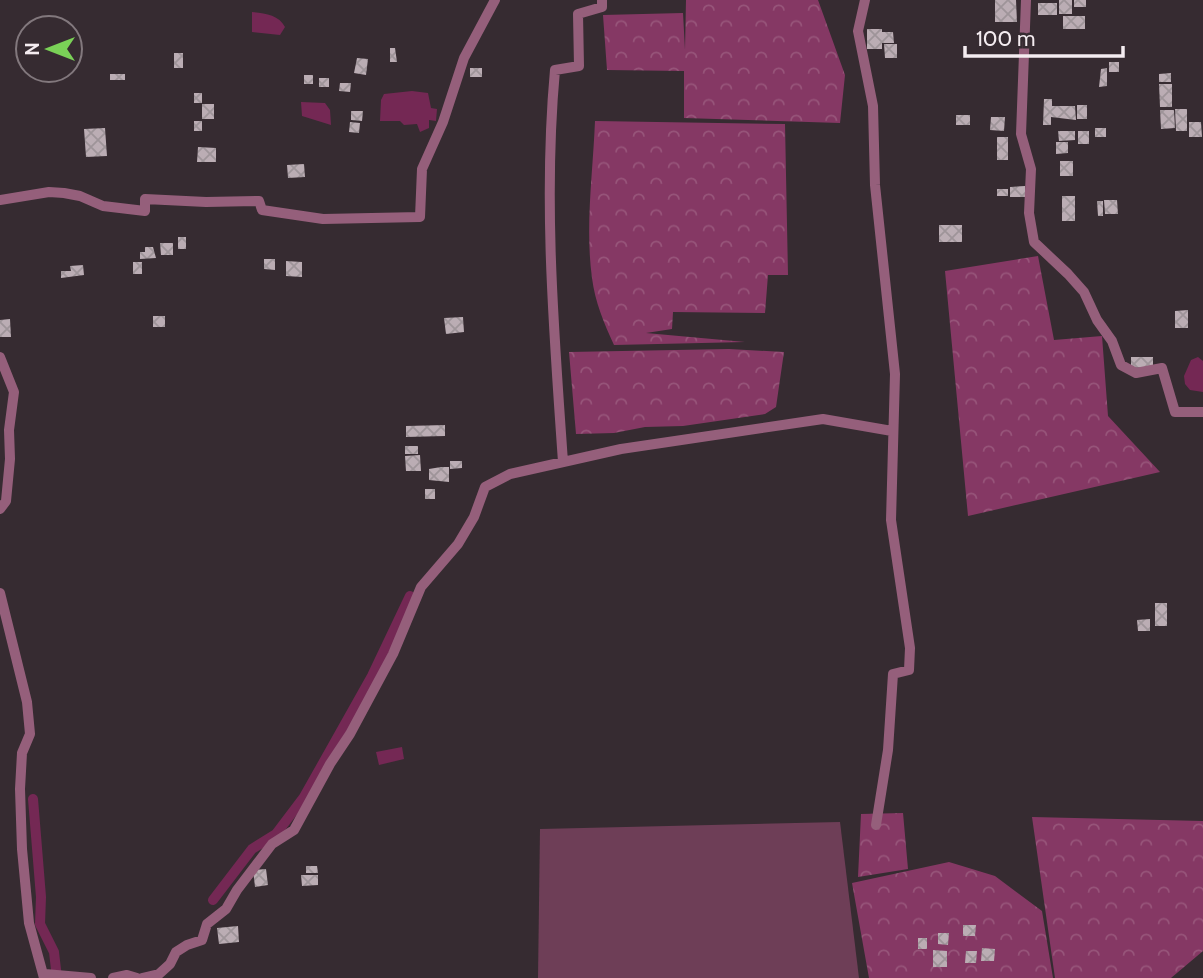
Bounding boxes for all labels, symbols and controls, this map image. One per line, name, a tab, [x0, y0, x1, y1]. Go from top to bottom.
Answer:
north arrow	[14, 14, 84, 84]
scale bar	[965, 14, 1122, 58]
text: 100 m	[976, 26, 1035, 51]
text: N	[21, 42, 44, 56]

